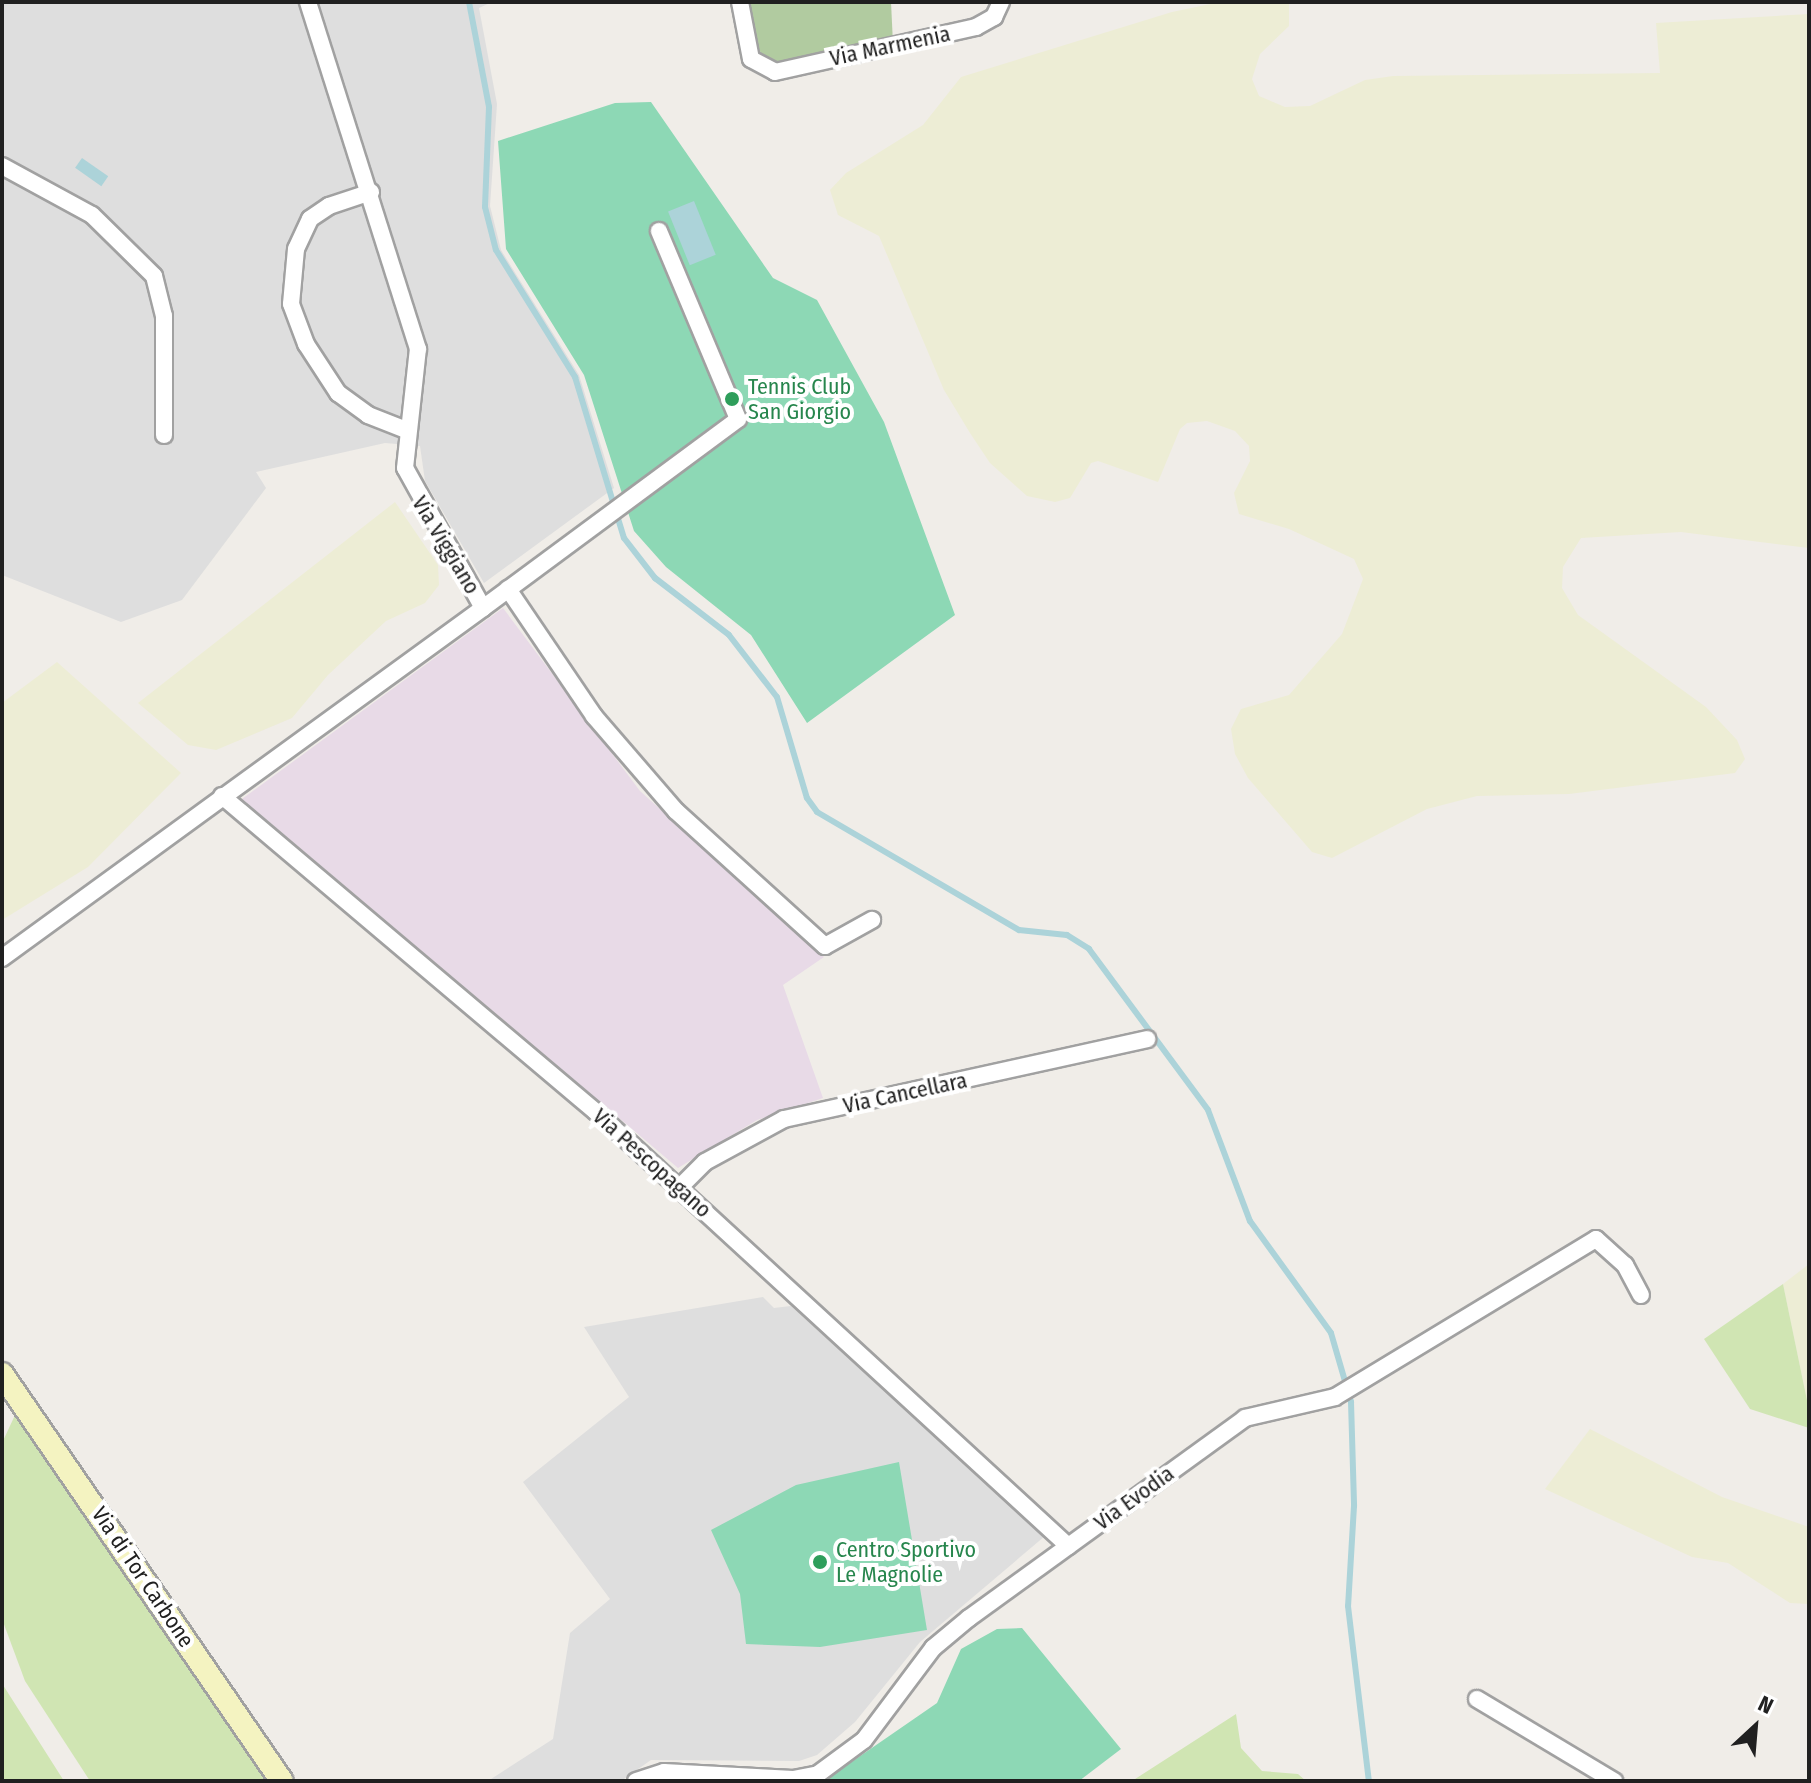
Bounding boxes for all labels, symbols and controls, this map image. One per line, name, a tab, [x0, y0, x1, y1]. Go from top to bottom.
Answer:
street label: Via Marmenia	[827, 20, 953, 72]
place label: Tennis Club San Giorgio	[748, 373, 851, 424]
marker: Tennis Club San Giorgio	[723, 390, 741, 408]
street label: Via Viggiano	[406, 491, 486, 599]
street label: Via Cancellara	[841, 1067, 969, 1119]
street label: Via Pescopagano	[587, 1103, 717, 1223]
street label: Via Evodia	[1089, 1460, 1179, 1536]
street label: Via di Tor Carbone	[86, 1502, 200, 1652]
place label: Centro Sportivo Le Magnolie	[836, 1536, 976, 1588]
marker: Centro Sportivo Le Magnolie	[811, 1553, 829, 1571]
north arrow	[1715, 1687, 1795, 1767]
text: N	[1754, 1690, 1778, 1720]

